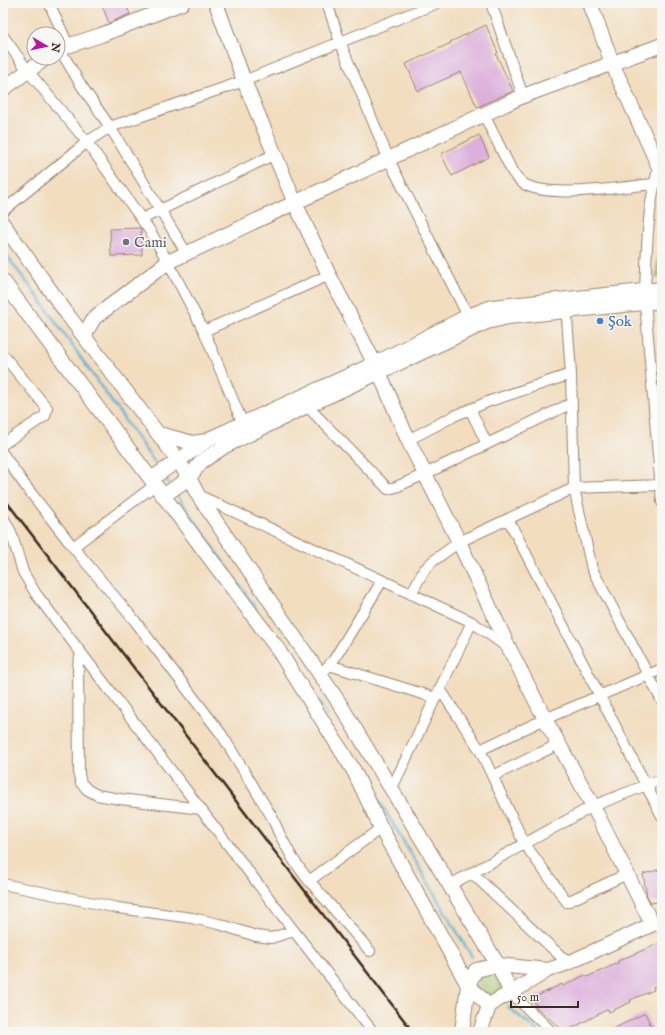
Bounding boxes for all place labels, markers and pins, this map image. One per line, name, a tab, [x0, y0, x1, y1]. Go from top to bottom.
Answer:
place label: Cami	[134, 233, 167, 252]
marker: Cami	[121, 237, 131, 247]
place label: Şok	[608, 312, 633, 331]
marker: Şok	[595, 316, 605, 326]

